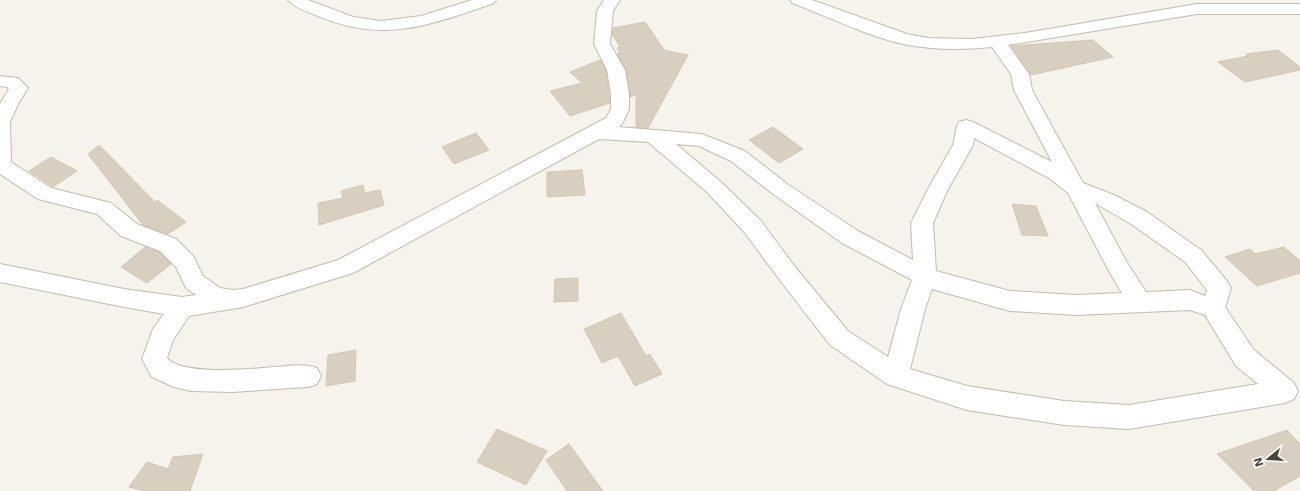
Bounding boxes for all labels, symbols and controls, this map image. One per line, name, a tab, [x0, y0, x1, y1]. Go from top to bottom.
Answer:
north arrow	[1248, 439, 1288, 479]
text: N	[1251, 456, 1267, 468]

